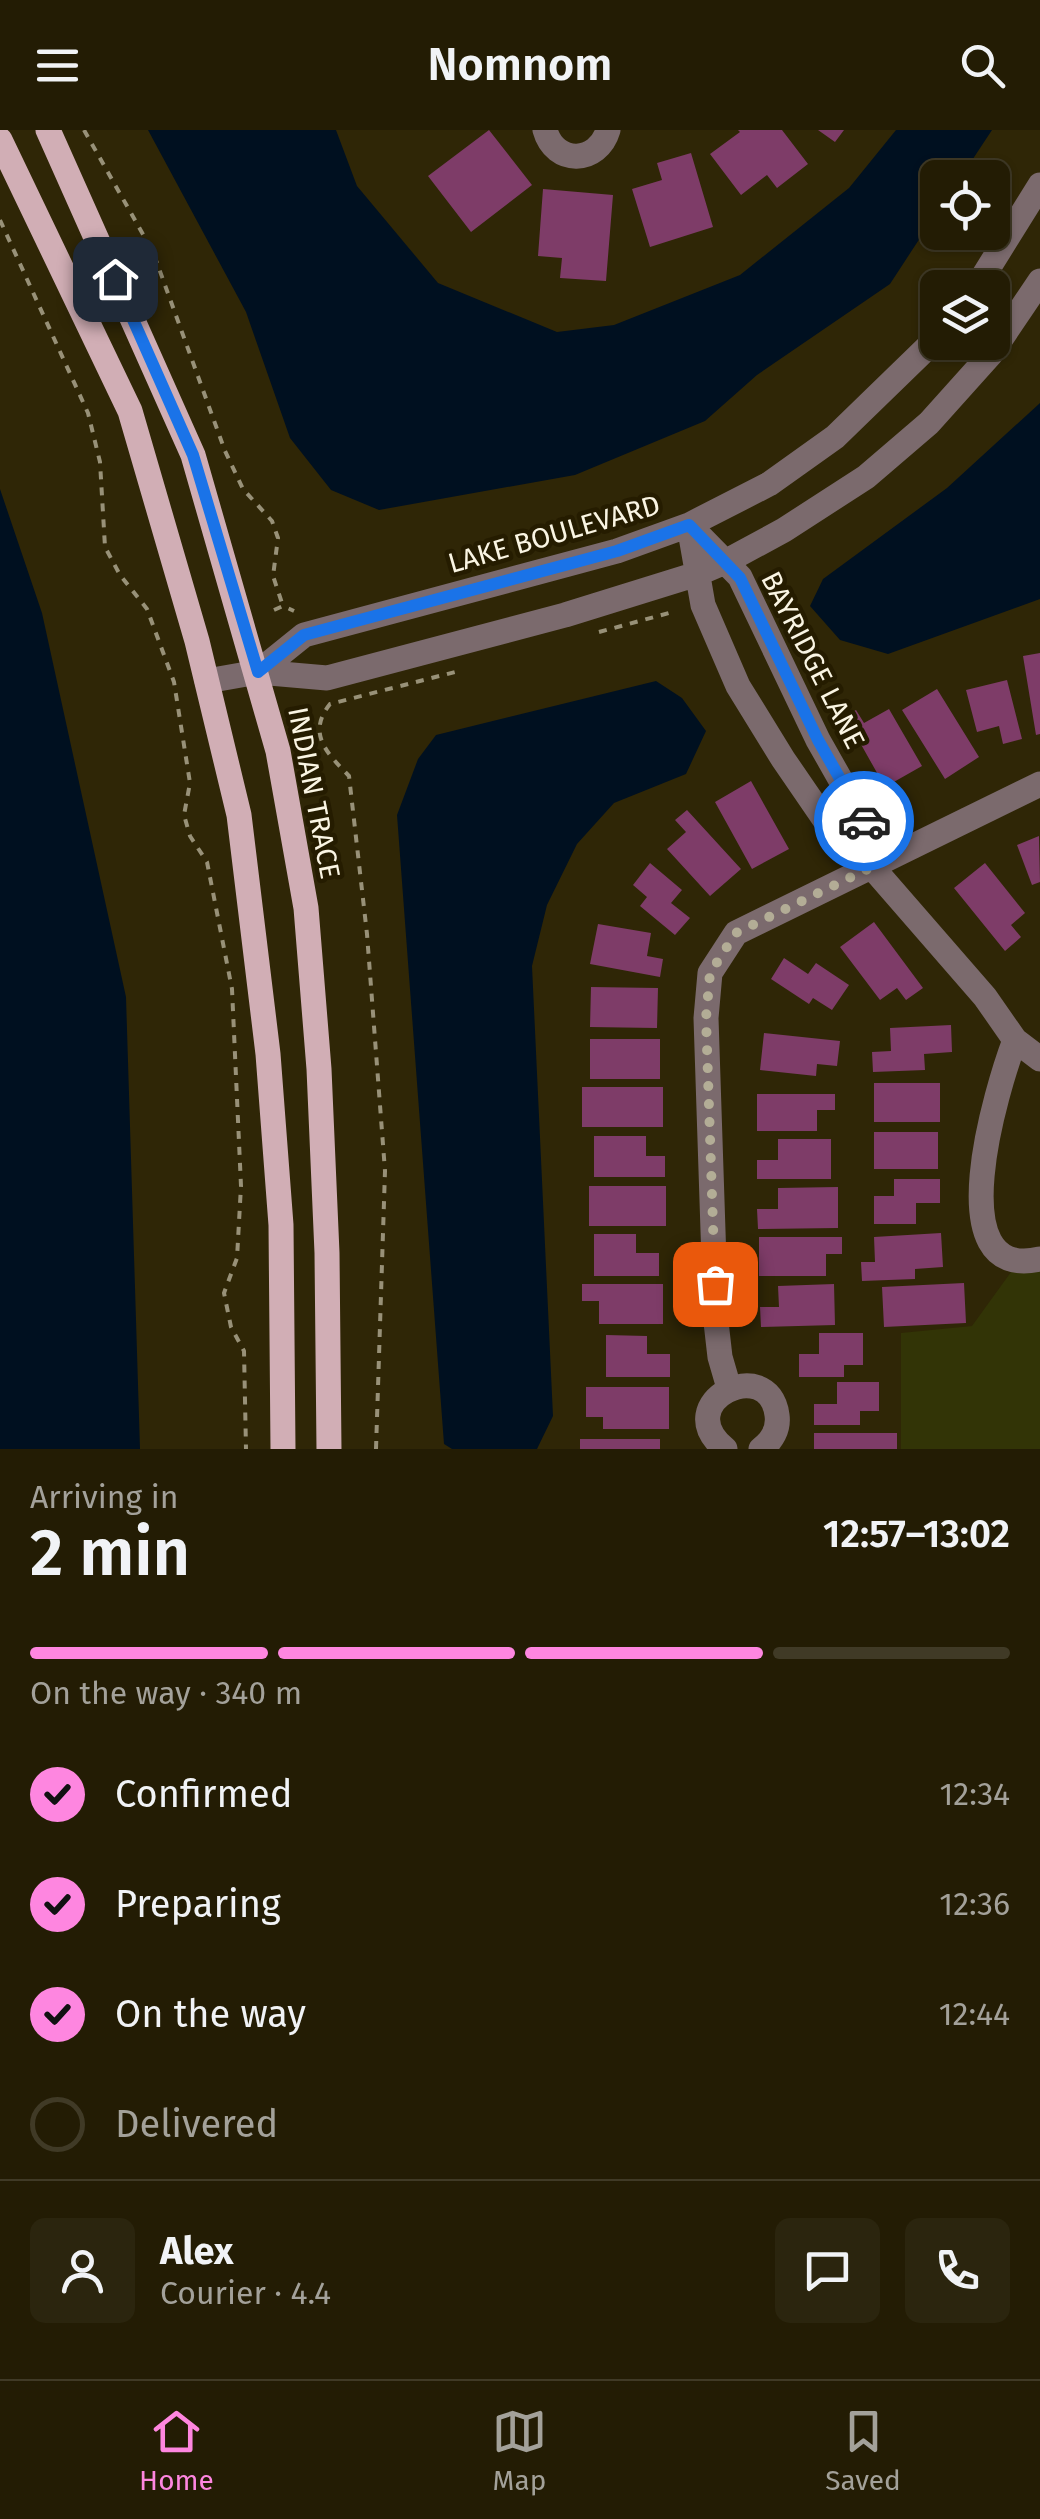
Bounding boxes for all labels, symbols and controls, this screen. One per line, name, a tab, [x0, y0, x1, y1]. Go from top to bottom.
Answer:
icon: menu	[30, 38, 85, 93]
text: Nomnom	[428, 38, 613, 92]
icon: search	[955, 38, 1010, 93]
map controls	[920, 160, 1010, 360]
button: locate	[920, 160, 1010, 250]
pin	[73, 237, 158, 322]
icon: home	[88, 252, 143, 307]
button: layers	[920, 270, 1010, 360]
street label: LAKE BOULEVARD	[444, 488, 664, 580]
street label: BAYRIDGE LANE	[754, 566, 872, 754]
street label: INDIAN TRACE	[281, 704, 347, 882]
courier	[814, 771, 914, 871]
icon: car	[837, 794, 892, 849]
pin	[673, 1242, 758, 1327]
icon: bag	[688, 1257, 743, 1312]
text: Arriving in	[30, 1478, 178, 1516]
text: 12:57–13:02	[823, 1511, 1010, 1557]
text: 2 min	[30, 1514, 190, 1592]
text: On the way · 340 m	[30, 1674, 302, 1712]
icon: check	[30, 1767, 85, 1822]
text: Confirmed	[115, 1771, 293, 1817]
text: 12:34	[940, 1775, 1010, 1813]
icon: check	[30, 1877, 85, 1932]
text: Preparing	[115, 1881, 281, 1927]
text: 12:36	[939, 1885, 1010, 1923]
icon: check	[30, 1987, 85, 2042]
text: On the way	[115, 1991, 306, 2037]
text: 12:44	[939, 1995, 1010, 2033]
text: Delivered	[115, 2101, 278, 2147]
button: person	[30, 2218, 135, 2323]
button: chat	[775, 2218, 880, 2323]
button: phone	[905, 2218, 1010, 2323]
text: Alex	[160, 2228, 233, 2274]
text: Courier · 4.4	[160, 2274, 331, 2312]
tab: Home	[139, 2404, 214, 2497]
tab: Map	[492, 2404, 547, 2497]
tab: Saved	[825, 2404, 901, 2497]

